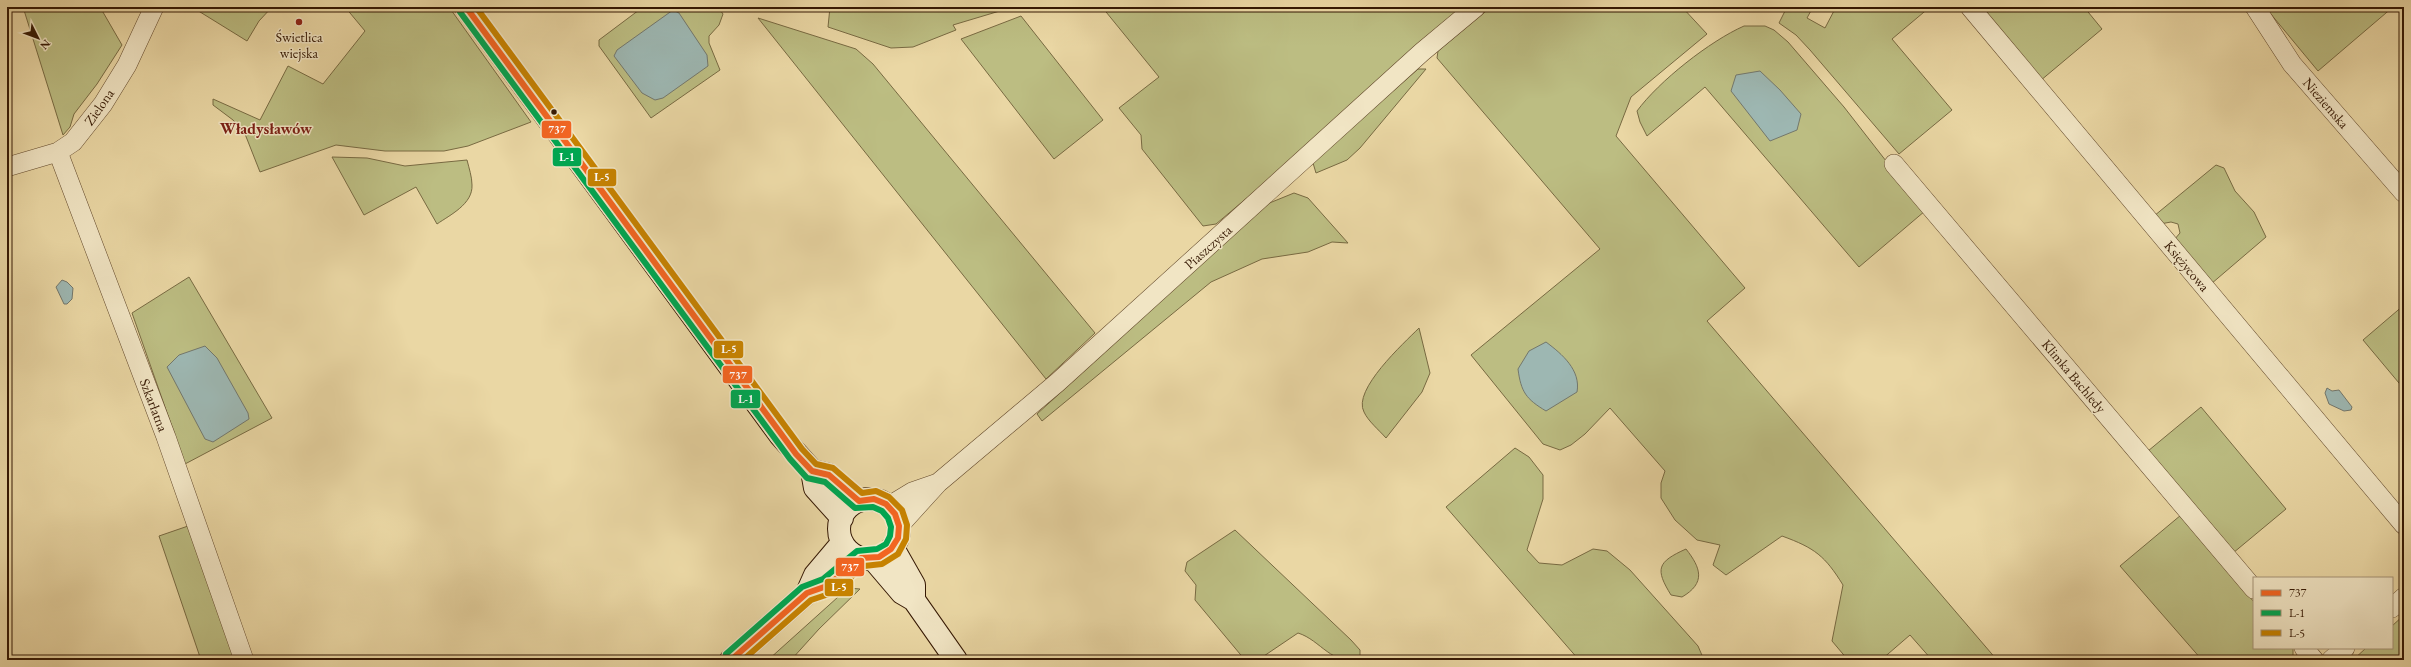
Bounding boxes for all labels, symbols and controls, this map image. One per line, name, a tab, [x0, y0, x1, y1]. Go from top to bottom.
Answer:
marker: Świetlica wiejska	[294, 17, 304, 27]
north arrow	[18, 18, 58, 58]
place label: Świetlica wiejska	[275, 28, 323, 62]
text: N	[37, 37, 54, 53]
street label: Nieziemska	[2299, 74, 2353, 133]
street label: Zielona	[80, 85, 118, 129]
unlabelled marker	[549, 107, 559, 117]
district label: Władysławów	[220, 118, 312, 139]
line badge: 737	[541, 120, 572, 139]
text: 737	[548, 122, 566, 136]
line badge: L-1	[552, 147, 582, 167]
text: L-1	[559, 150, 575, 164]
line badge: L-5	[587, 168, 617, 187]
text: L-5	[594, 170, 610, 184]
street label: Piaszczysta	[1180, 221, 1236, 273]
street label: Księżycowa	[2160, 237, 2214, 295]
street label: Klimka Bachledy	[2038, 335, 2111, 417]
line badge: L-5	[713, 340, 744, 359]
text: L-5	[721, 342, 737, 356]
line badge: 737	[722, 365, 753, 384]
text: 737	[729, 368, 747, 382]
street label: Szkarłatna	[136, 376, 172, 435]
line badge: L-1	[730, 389, 761, 409]
text: L-1	[738, 392, 754, 406]
line badge: 737	[835, 557, 865, 577]
text: 737	[841, 560, 859, 574]
legend	[2253, 577, 2393, 649]
line badge: L-5	[824, 578, 854, 597]
text: L-5	[831, 580, 847, 594]
text: 737	[2289, 585, 2307, 601]
text: L-1	[2289, 605, 2305, 621]
text: L-5	[2289, 625, 2305, 641]

